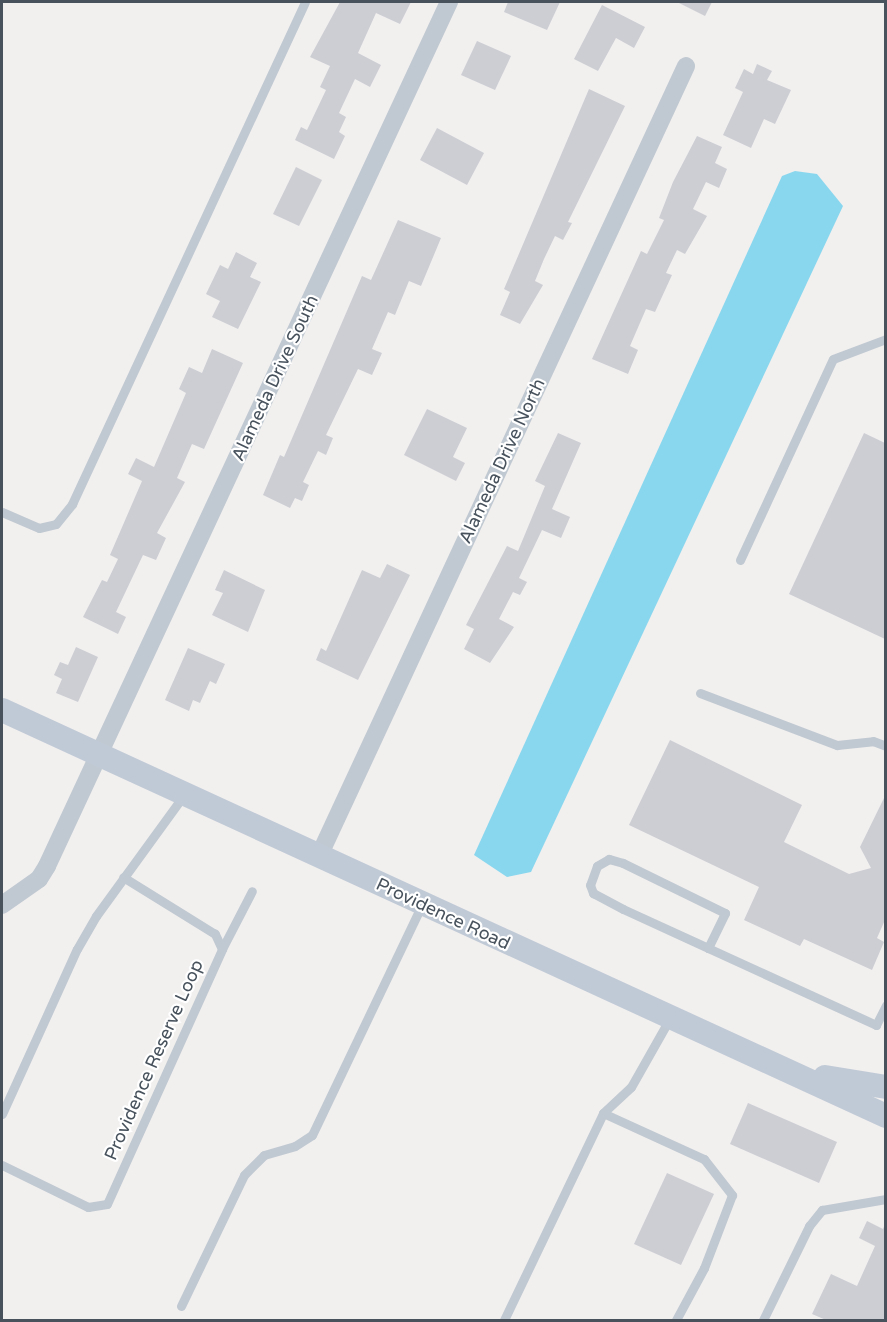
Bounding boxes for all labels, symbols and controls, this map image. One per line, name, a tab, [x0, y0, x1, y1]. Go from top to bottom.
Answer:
street label: Alameda Drive South	[227, 292, 323, 464]
street label: Alameda Drive North	[454, 375, 550, 547]
street label: Providence Road	[372, 873, 514, 955]
street label: Providence Reserve Loop	[100, 957, 208, 1163]

